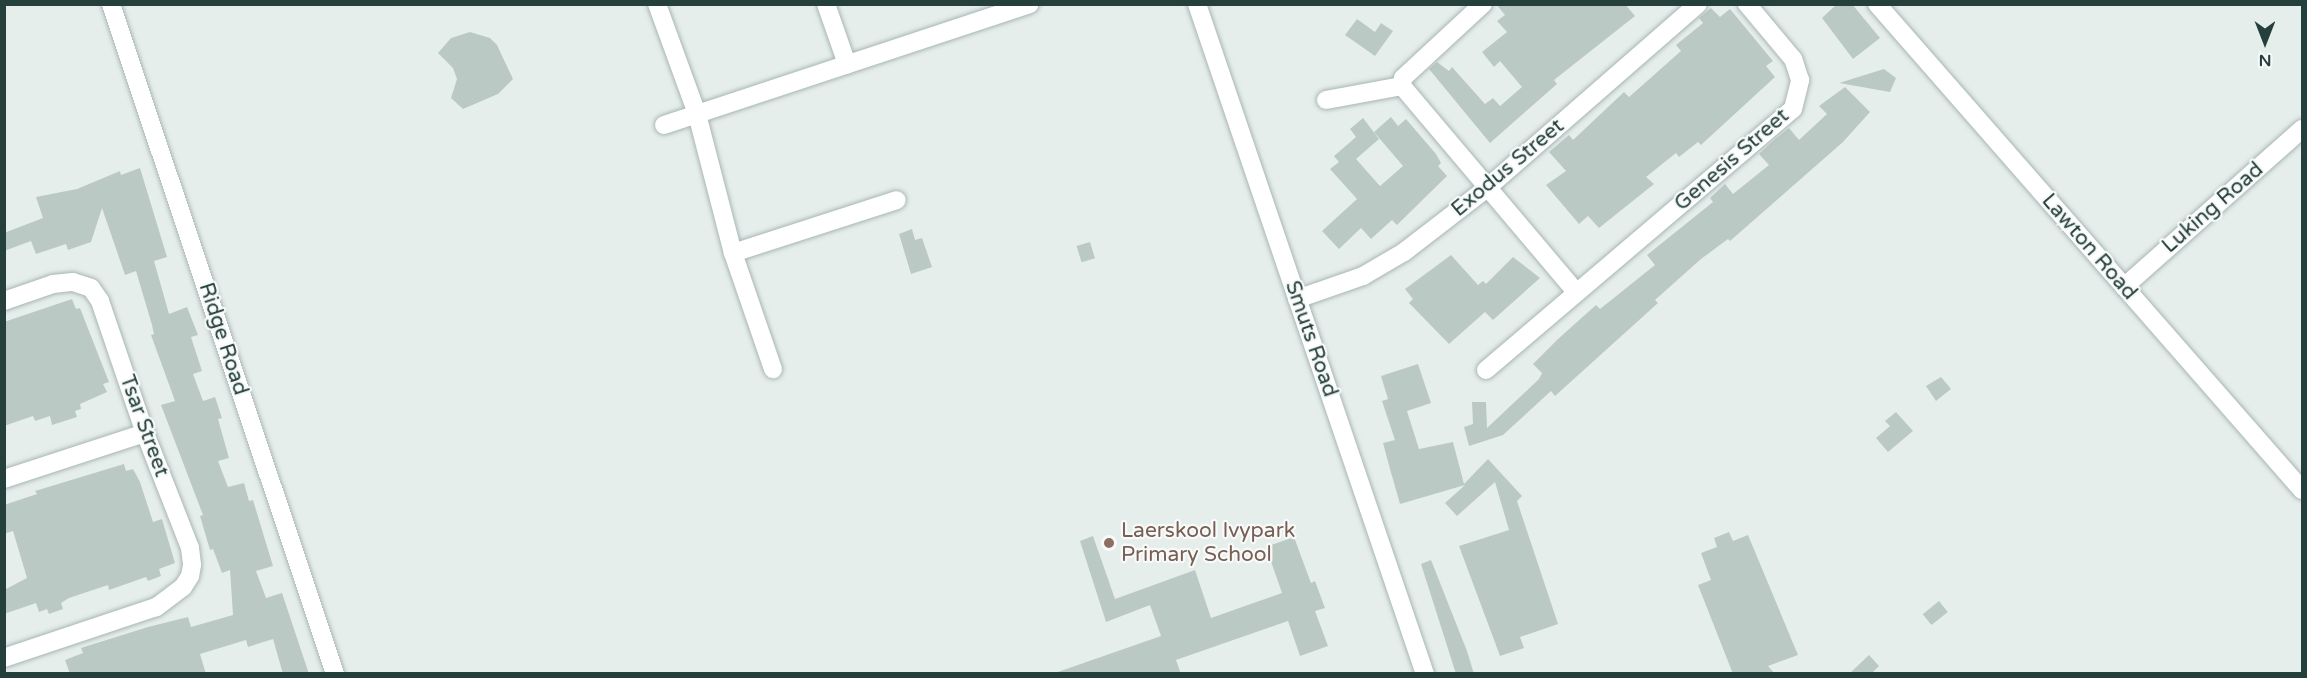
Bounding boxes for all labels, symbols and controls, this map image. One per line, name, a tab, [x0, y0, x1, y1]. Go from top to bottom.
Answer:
north arrow	[2235, 12, 2295, 72]
text: N	[2259, 50, 2271, 70]
street label: Genesis Street	[1670, 103, 1794, 217]
street label: Exodus Street	[1447, 114, 1569, 222]
street label: Luking Road	[2157, 157, 2269, 259]
street label: Lawton Road	[2036, 189, 2142, 305]
street label: Smuts Road	[1279, 278, 1343, 400]
street label: Ridge Road	[193, 280, 253, 398]
street label: Tsar Street	[114, 372, 174, 480]
place label: Laerskool Ivypark Primary School	[1121, 518, 1295, 568]
marker: Laerskool Ivypark Primary School	[1102, 536, 1116, 550]

